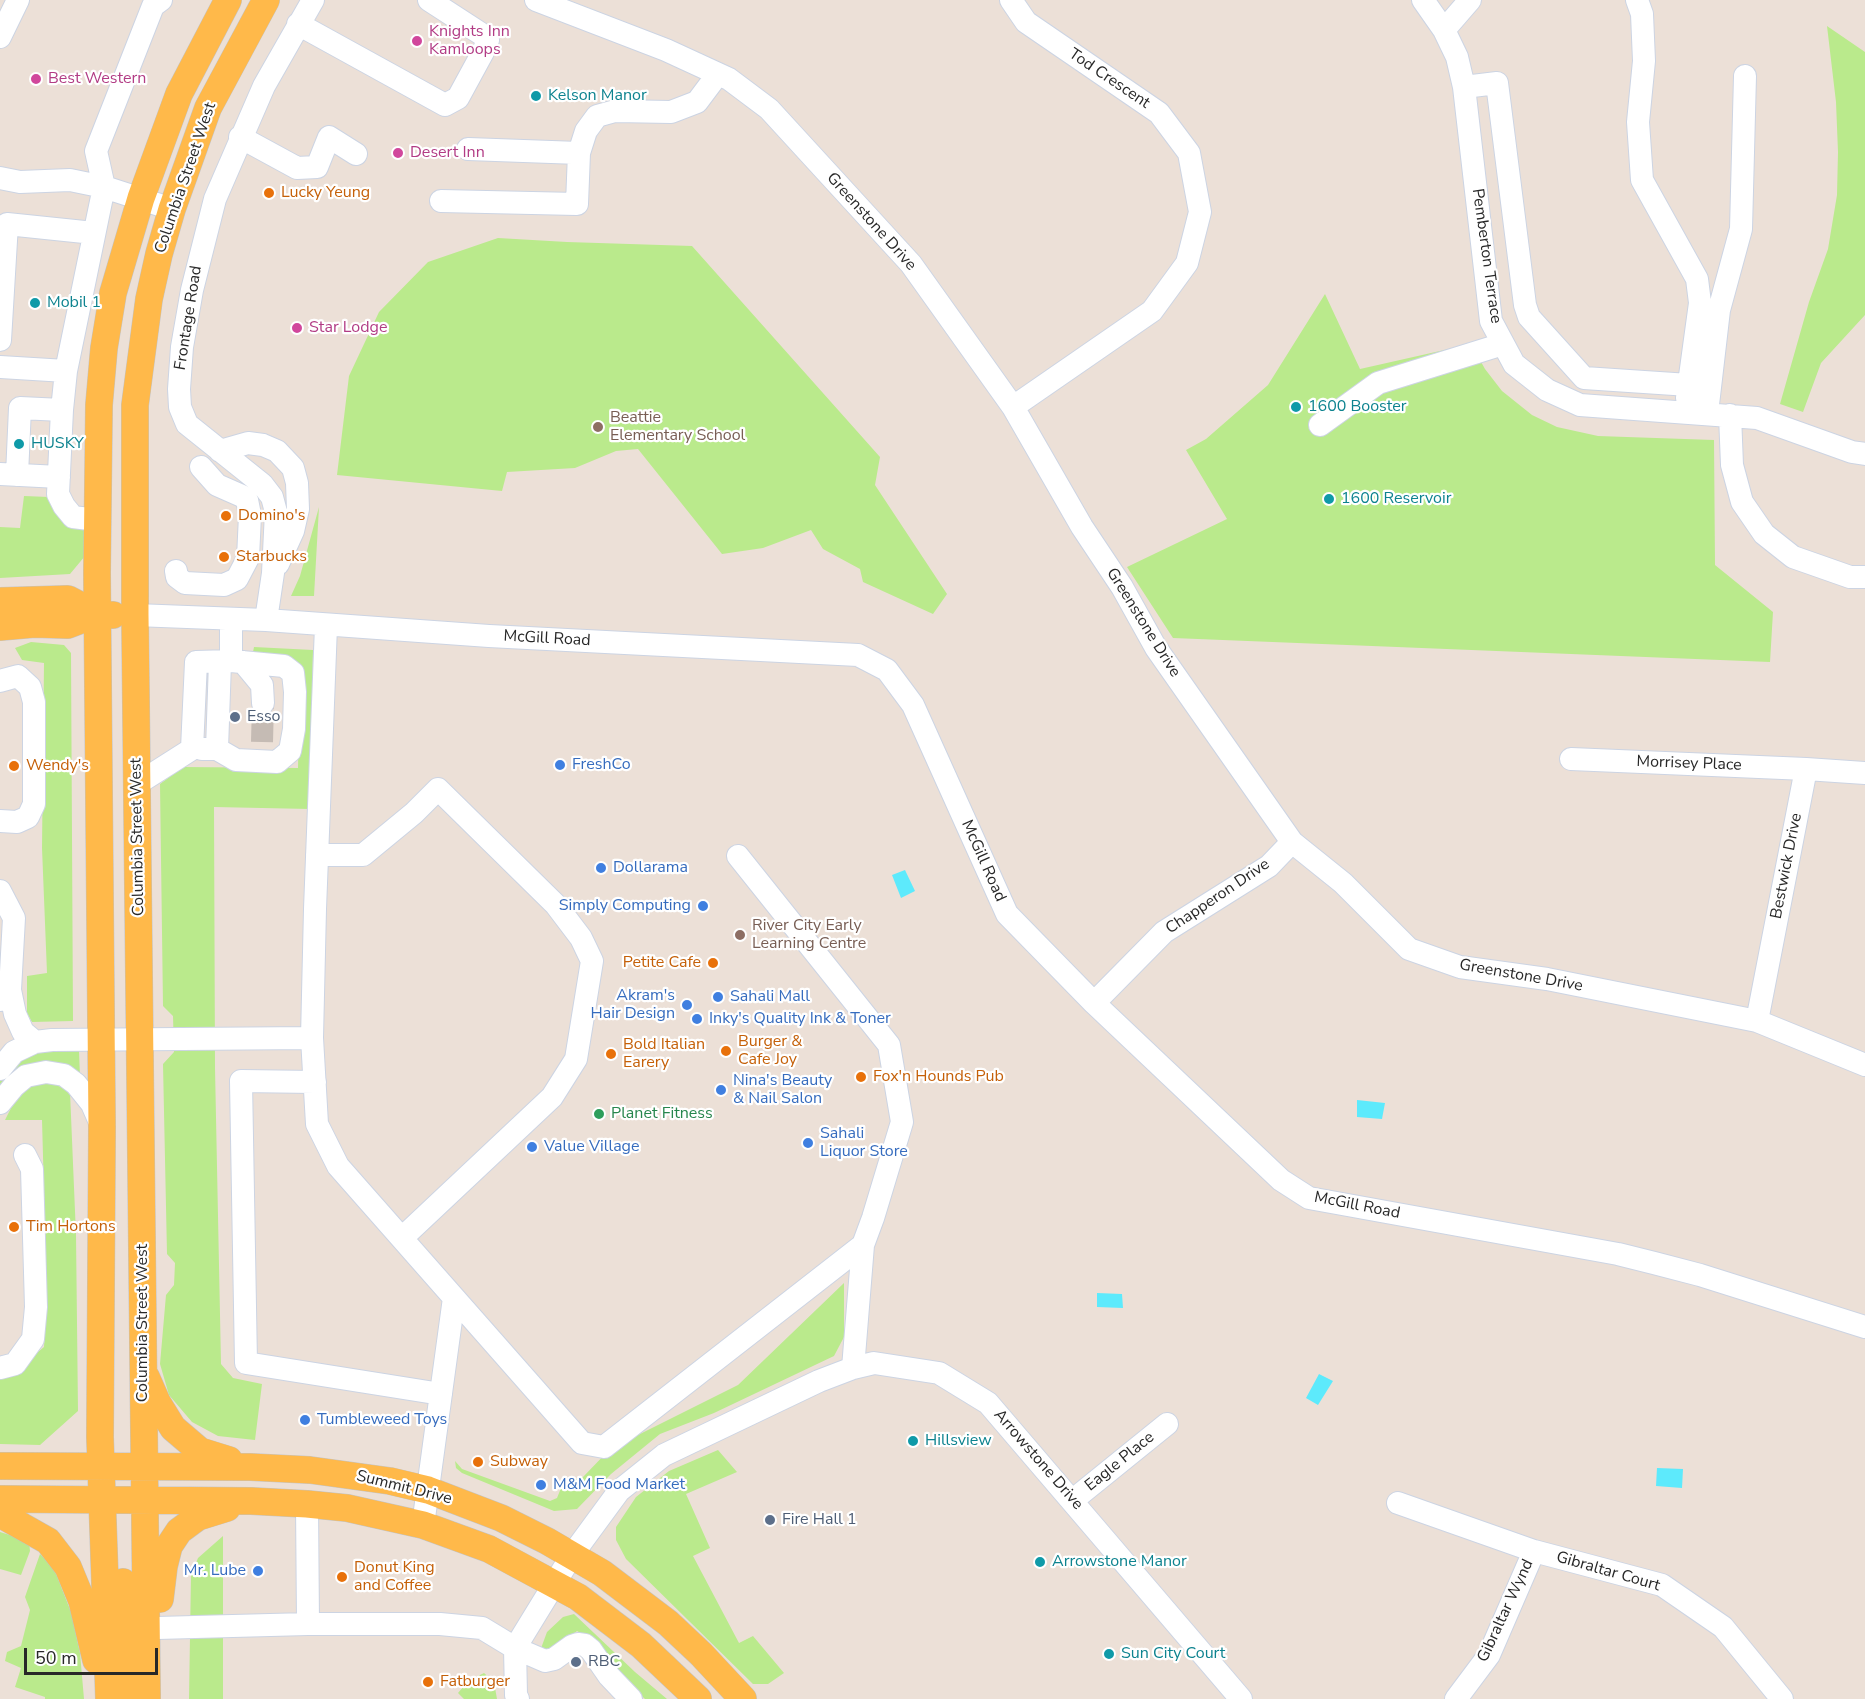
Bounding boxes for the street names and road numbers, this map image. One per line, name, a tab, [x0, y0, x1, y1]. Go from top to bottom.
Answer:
street label: Tod Crescent	[1065, 45, 1153, 113]
street label: Columbia Street West	[151, 100, 221, 256]
street label: Greenstone Drive	[822, 169, 920, 275]
street label: Pemberton Terrace	[1467, 187, 1505, 325]
street label: Frontage Road	[171, 264, 207, 372]
street label: Greenstone Drive	[1102, 565, 1184, 681]
street label: McGill Road	[503, 627, 591, 651]
street label: Morrisey Place	[1636, 753, 1742, 775]
street label: Columbia Street West	[127, 758, 149, 916]
street label: Bestwick Drive	[1767, 812, 1807, 920]
street label: McGill Road	[956, 817, 1010, 905]
street label: Chapperon Drive	[1162, 855, 1274, 939]
street label: Greenstone Drive	[1458, 956, 1584, 996]
street label: McGill Road	[1312, 1188, 1402, 1224]
street label: Columbia Street West	[133, 1244, 153, 1402]
street label: Arrowstone Drive	[989, 1406, 1087, 1514]
street label: Eagle Place	[1082, 1428, 1158, 1496]
street label: Summit Drive	[354, 1467, 454, 1509]
street label: Gibraltar Court	[1554, 1548, 1662, 1596]
street label: Gibraltar Wynd	[1474, 1557, 1538, 1665]

